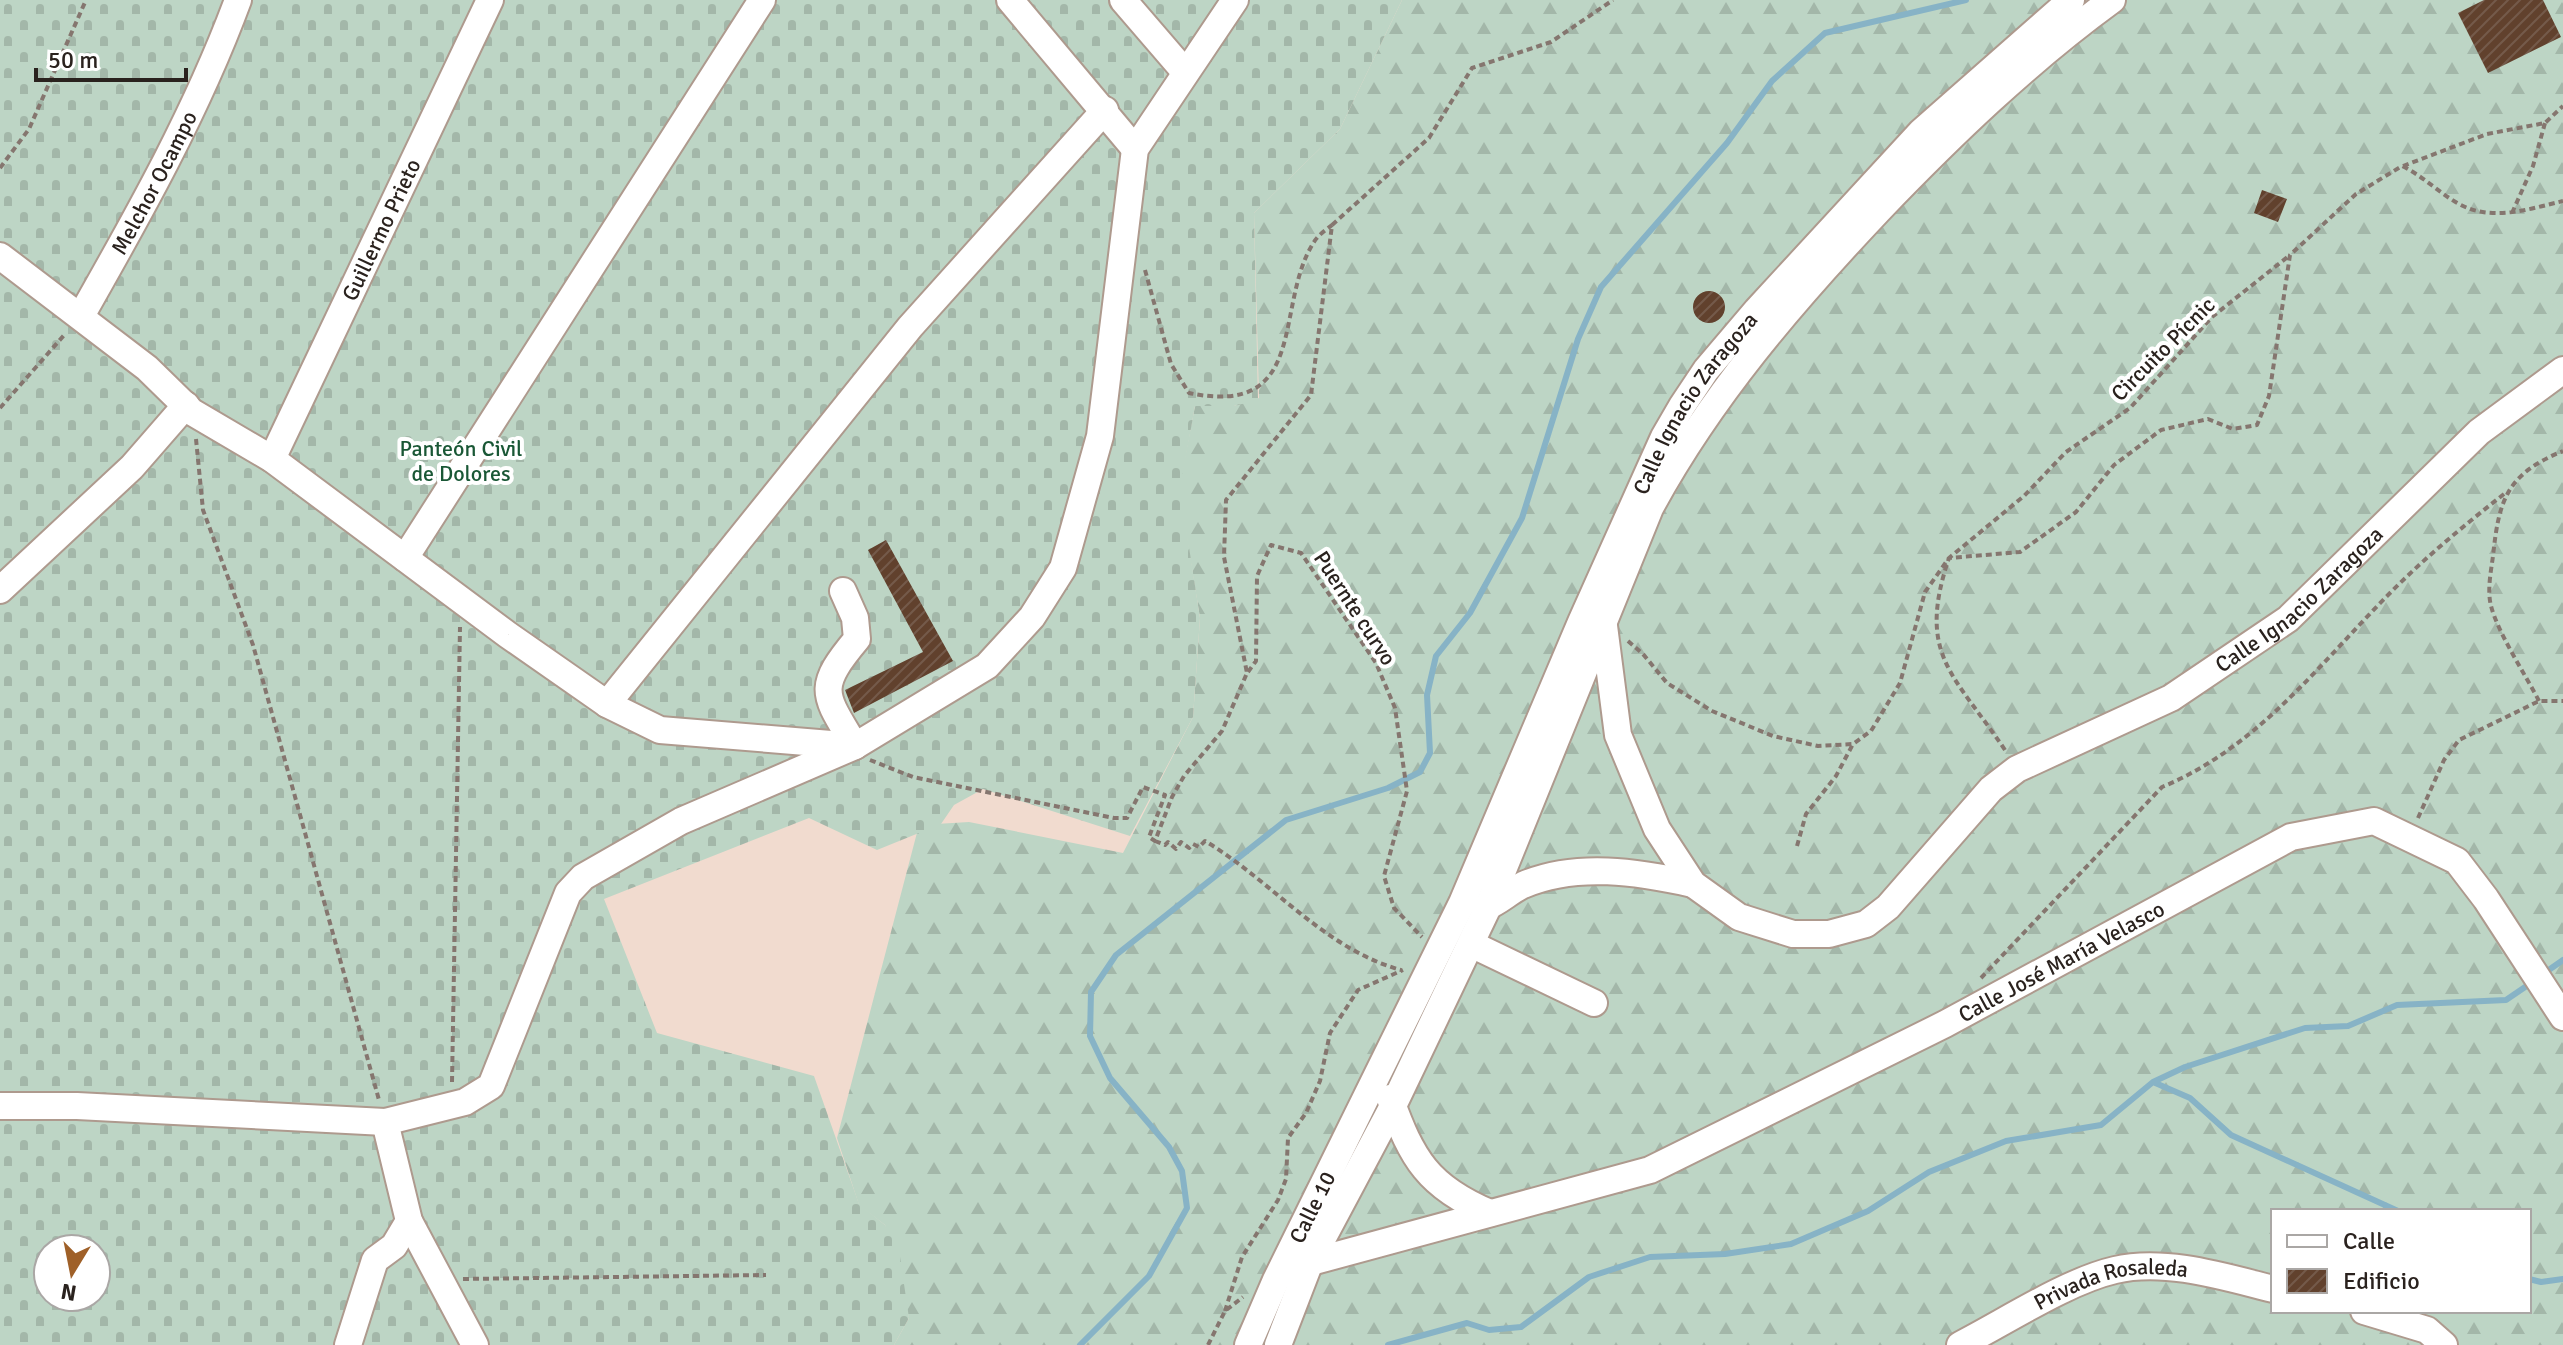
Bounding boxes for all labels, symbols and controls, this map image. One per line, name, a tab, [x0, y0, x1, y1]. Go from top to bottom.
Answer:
scale bar	[36, 32, 186, 82]
text: 50 m	[48, 45, 98, 75]
street label: Melchor Ocampo	[105, 106, 202, 259]
street label: Guillermo Prieto	[336, 154, 426, 305]
street label: Circuito Pícnic	[2105, 291, 2221, 407]
street label: Calle Ignacio Zaragoza	[1627, 306, 1763, 499]
park label: Panteón Civil de Dolores	[399, 435, 523, 487]
street label: Calle Ignacio Zaragoza	[2210, 520, 2388, 678]
street label: Puernte curvo	[1308, 546, 1402, 670]
street label: Calle José María Velasco	[1954, 895, 2169, 1028]
street label: Calle 10	[1283, 1167, 1341, 1247]
legend	[2271, 1209, 2531, 1313]
text: Calle	[2343, 1226, 2395, 1256]
north arrow	[32, 1233, 112, 1313]
street label: Privada Rosaleda	[2029, 1253, 2190, 1316]
text: Edificio	[2343, 1266, 2420, 1296]
text: N	[59, 1278, 78, 1307]

